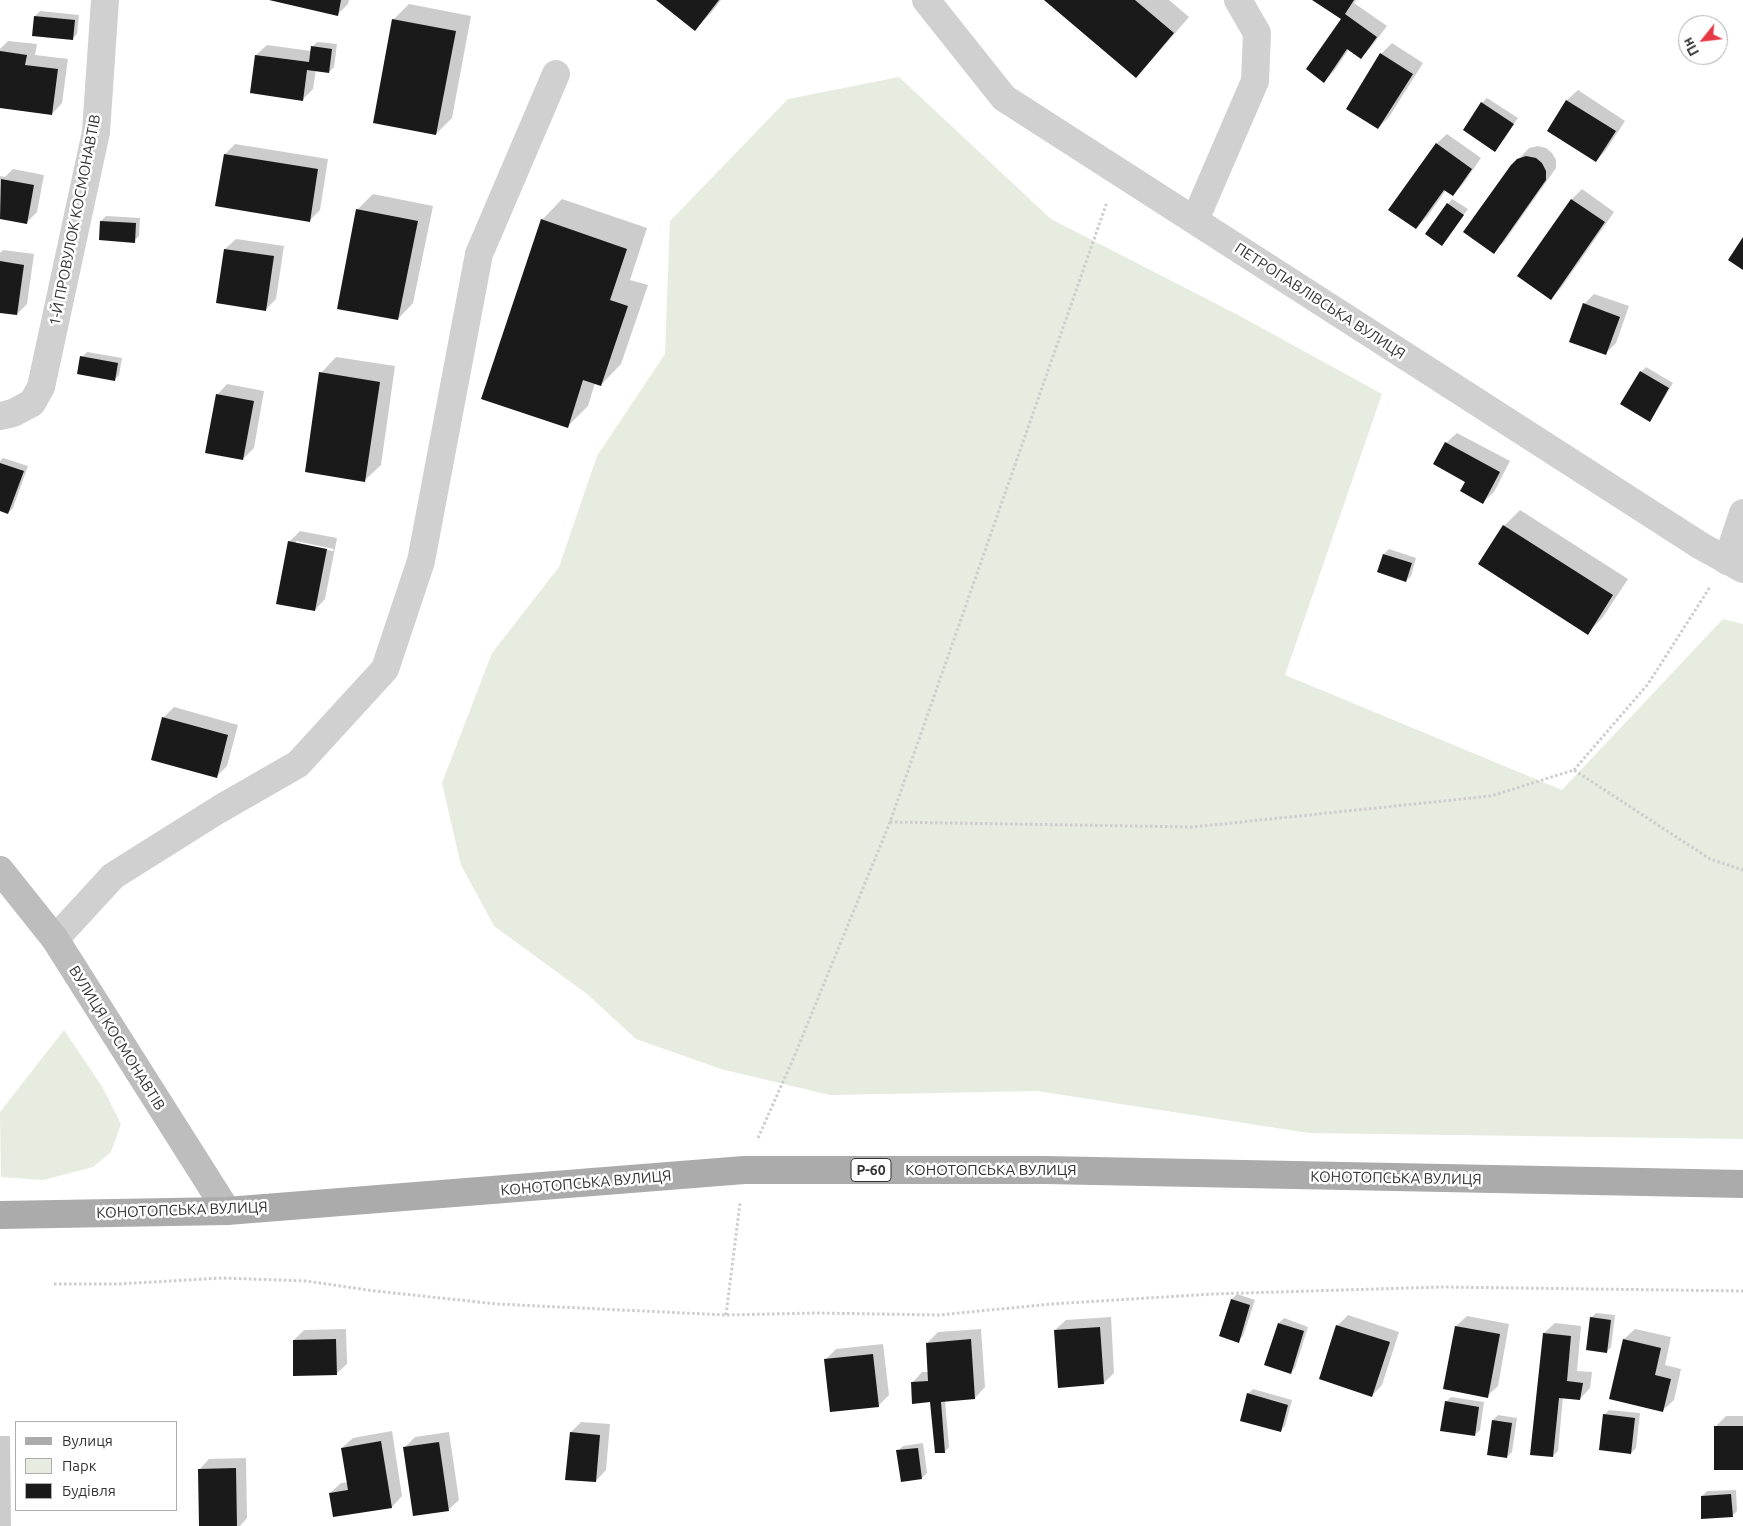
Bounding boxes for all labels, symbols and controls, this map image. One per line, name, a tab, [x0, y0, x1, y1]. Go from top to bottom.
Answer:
north arrow	[1678, 15, 1728, 65]
text: Пн	[1679, 35, 1702, 59]
street label: 1-Й ПРОВУЛОК КОСМОНАВТІВ	[46, 113, 104, 327]
street label: ПЕТРОПАВЛІВСЬКА ВУЛИЦЯ	[1231, 239, 1409, 363]
street label: ВУЛИЦЯ КОСМОНАВТІВ	[65, 962, 169, 1114]
road number: Р-60	[851, 1158, 891, 1182]
street label: КОНОТОПСЬКА ВУЛИЦЯ	[905, 1161, 1077, 1179]
street label: КОНОТОПСЬКА ВУЛИЦЯ	[500, 1167, 672, 1199]
street label: КОНОТОПСЬКА ВУЛИЦЯ	[1310, 1168, 1482, 1188]
street label: КОНОТОПСЬКА ВУЛИЦЯ	[96, 1198, 268, 1222]
legend	[15, 1421, 178, 1511]
text: Вулиця	[62, 1432, 113, 1449]
text: Парк	[62, 1457, 97, 1474]
text: Будівля	[62, 1482, 116, 1499]

